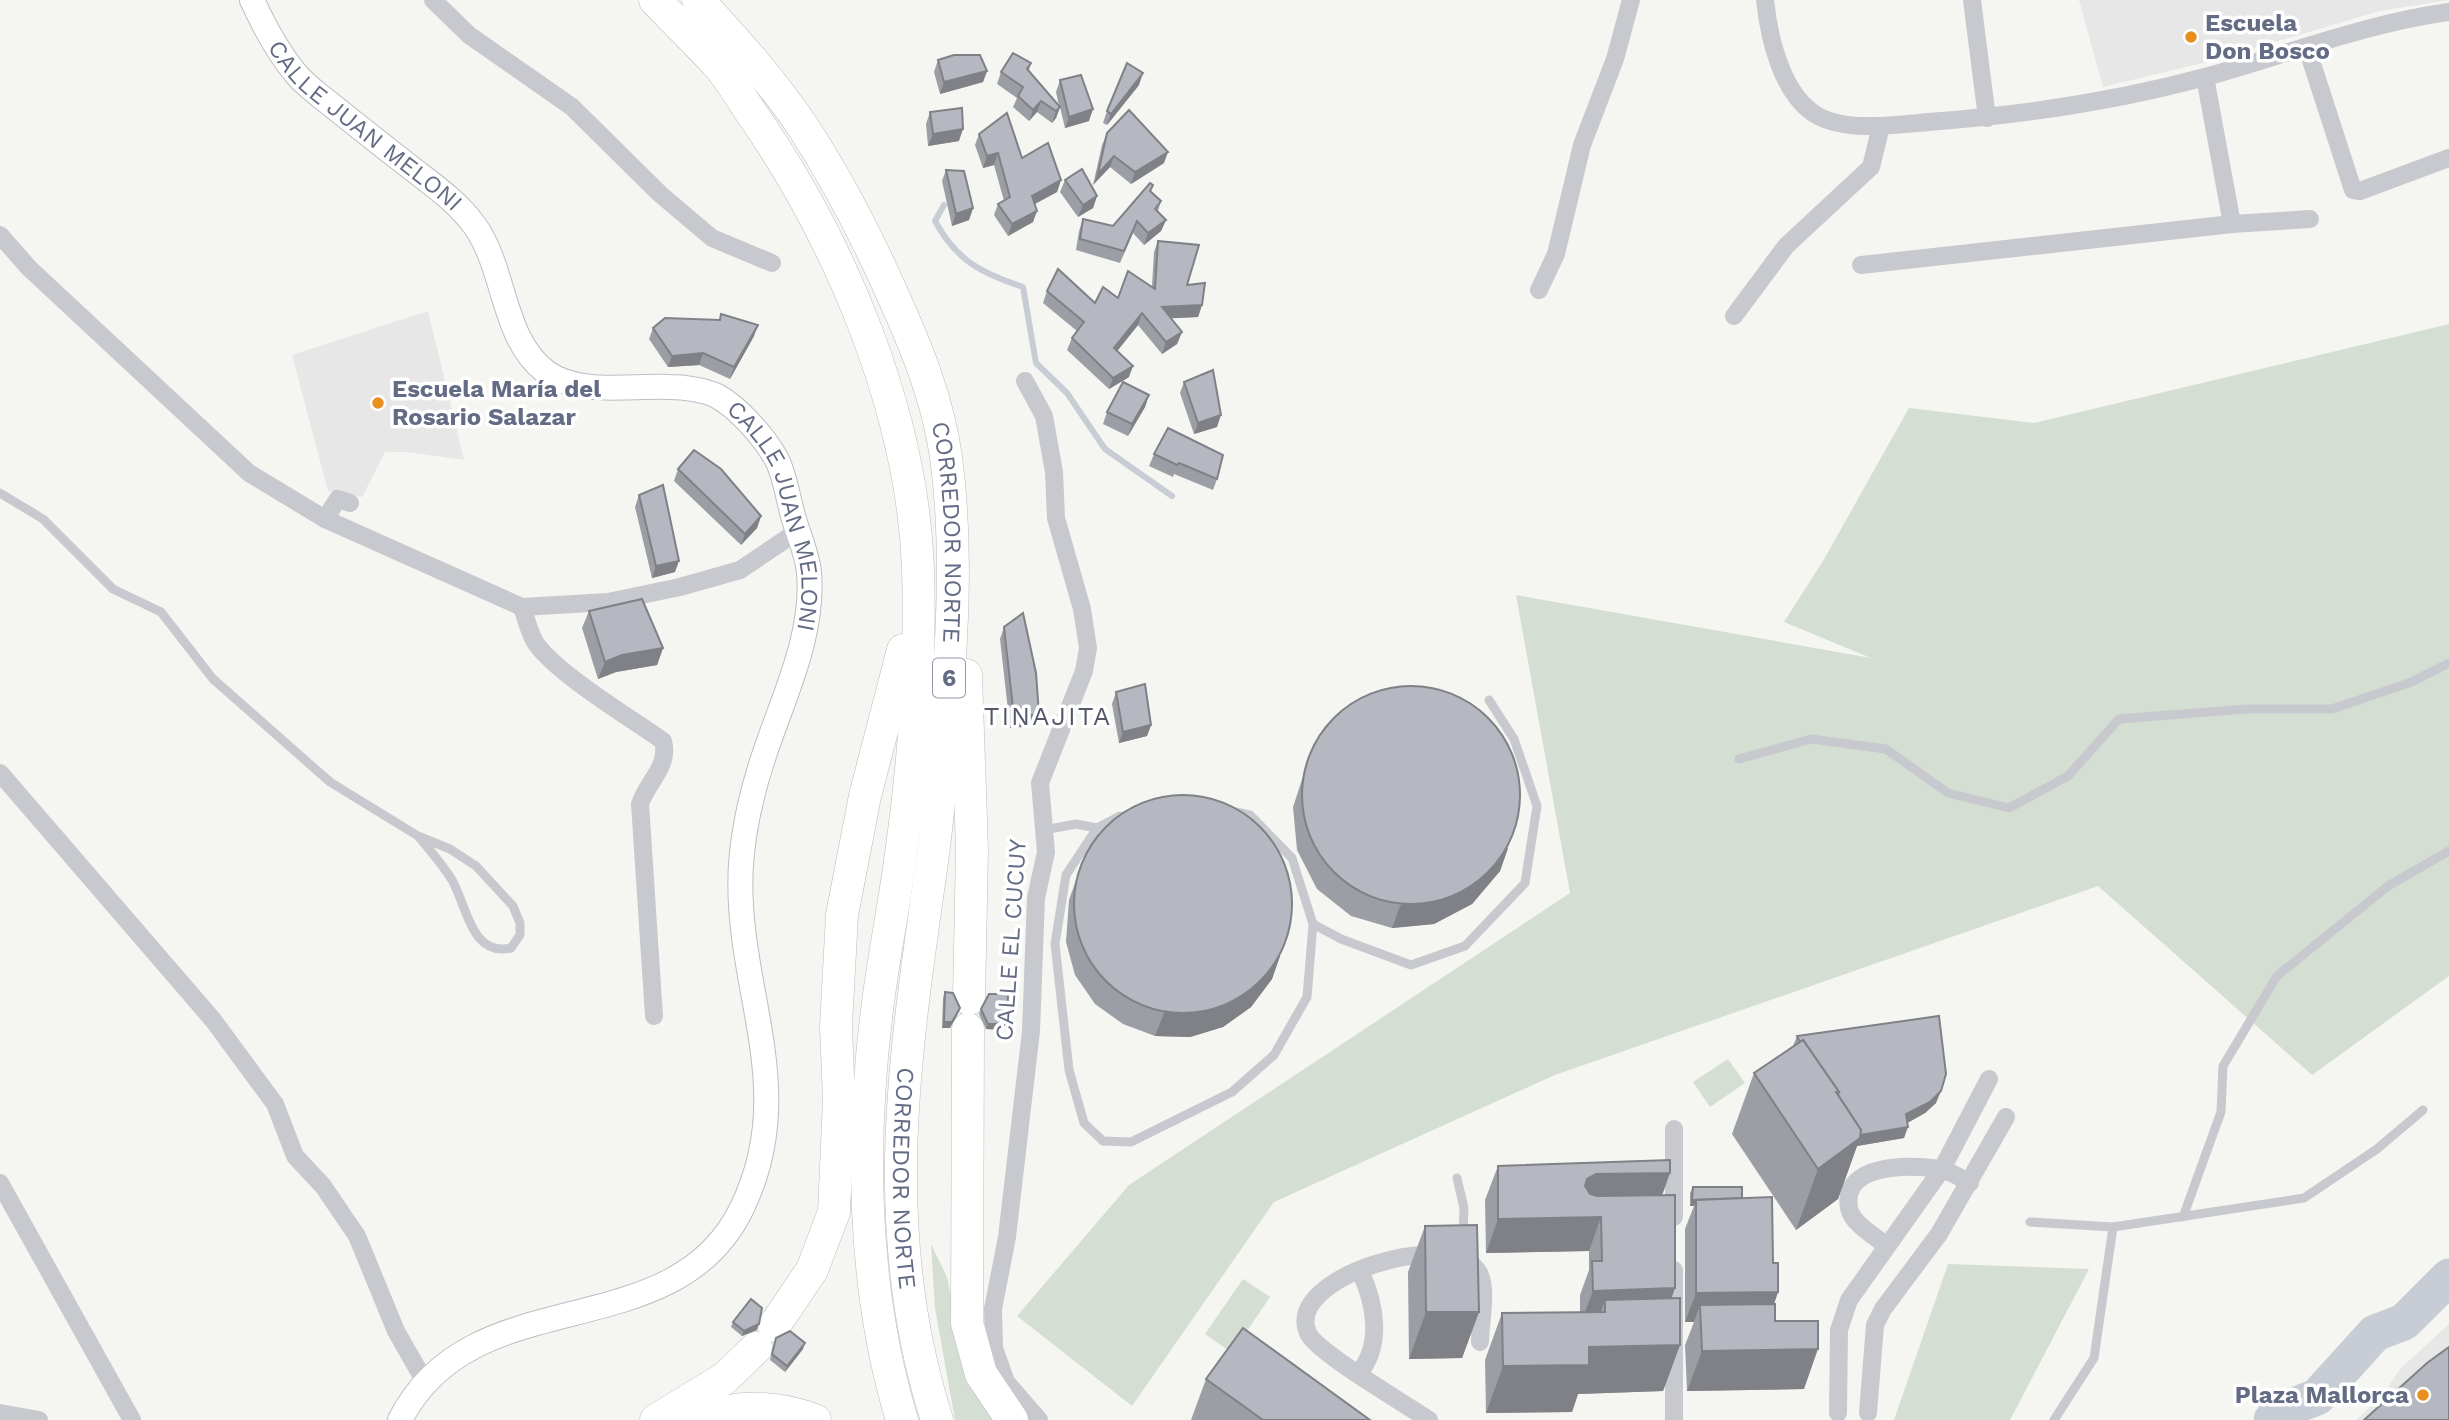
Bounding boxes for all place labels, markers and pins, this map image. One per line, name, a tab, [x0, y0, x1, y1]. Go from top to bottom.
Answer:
place label: Escuela Don Bosco	[2205, 9, 2330, 65]
marker: Escuela Don Bosco	[2183, 29, 2199, 45]
place label: Escuela María del Rosario Salazar	[392, 375, 601, 431]
marker: Escuela María del Rosario Salazar	[370, 395, 386, 411]
place label: Plaza Mallorca	[2235, 1381, 2409, 1409]
marker: Plaza Mallorca	[2415, 1387, 2431, 1403]

